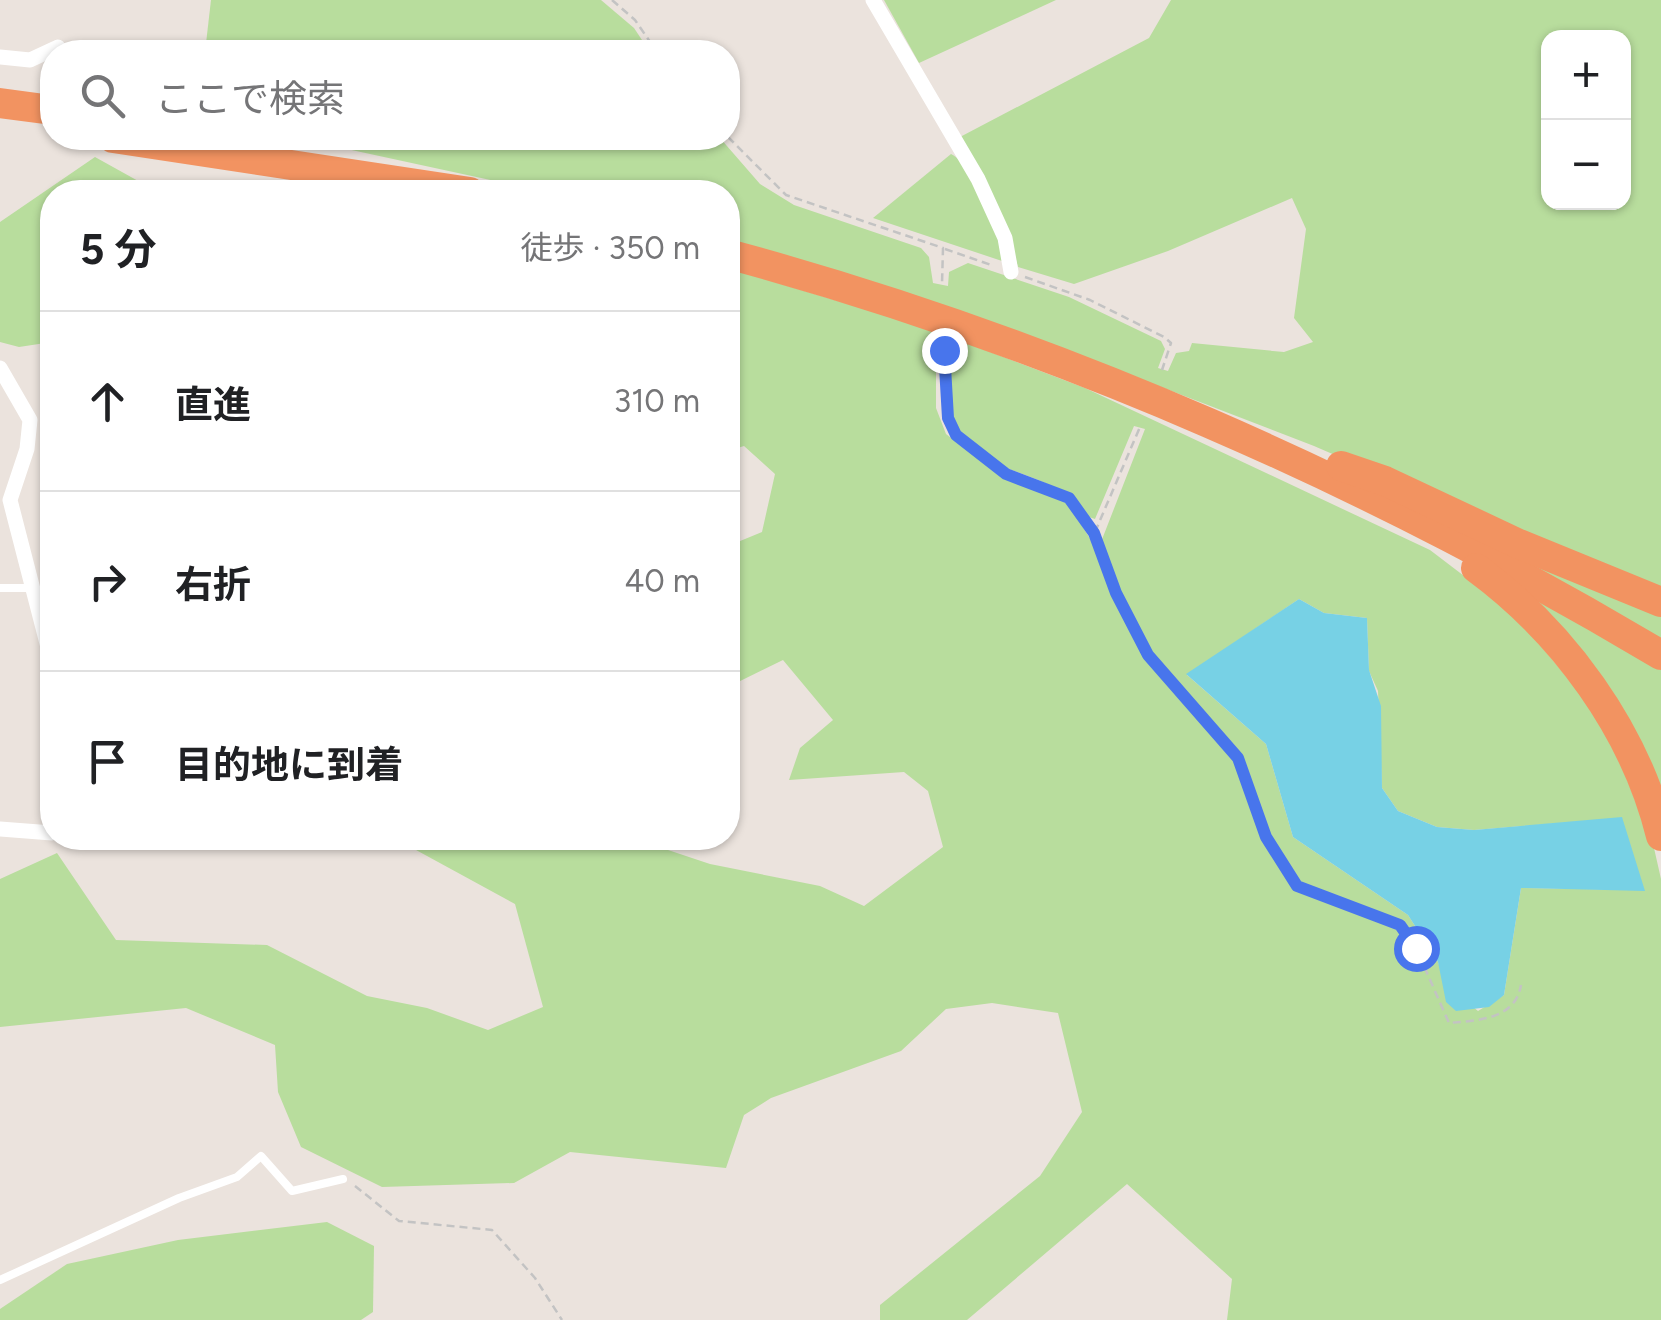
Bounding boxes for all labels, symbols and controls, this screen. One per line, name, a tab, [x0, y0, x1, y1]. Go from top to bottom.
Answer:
map controls	[1541, 30, 1631, 210]
button: +	[1541, 30, 1631, 120]
search box	[40, 40, 740, 150]
icon: search	[75, 68, 130, 123]
text: ここで検索	[155, 76, 345, 122]
button: −	[1541, 120, 1631, 210]
text: 5 分	[80, 224, 156, 275]
text: 徒歩 · 350 m	[521, 229, 700, 267]
route end	[922, 328, 968, 374]
icon: ahead	[80, 374, 135, 429]
text: 直進	[175, 382, 251, 428]
text: 310 m	[614, 382, 700, 420]
icon: right	[80, 554, 135, 609]
text: 右折	[175, 562, 251, 608]
text: 40 m	[624, 562, 700, 600]
icon: arrive	[80, 734, 135, 789]
text: 目的地に到着	[175, 742, 403, 788]
route start	[1394, 926, 1440, 972]

